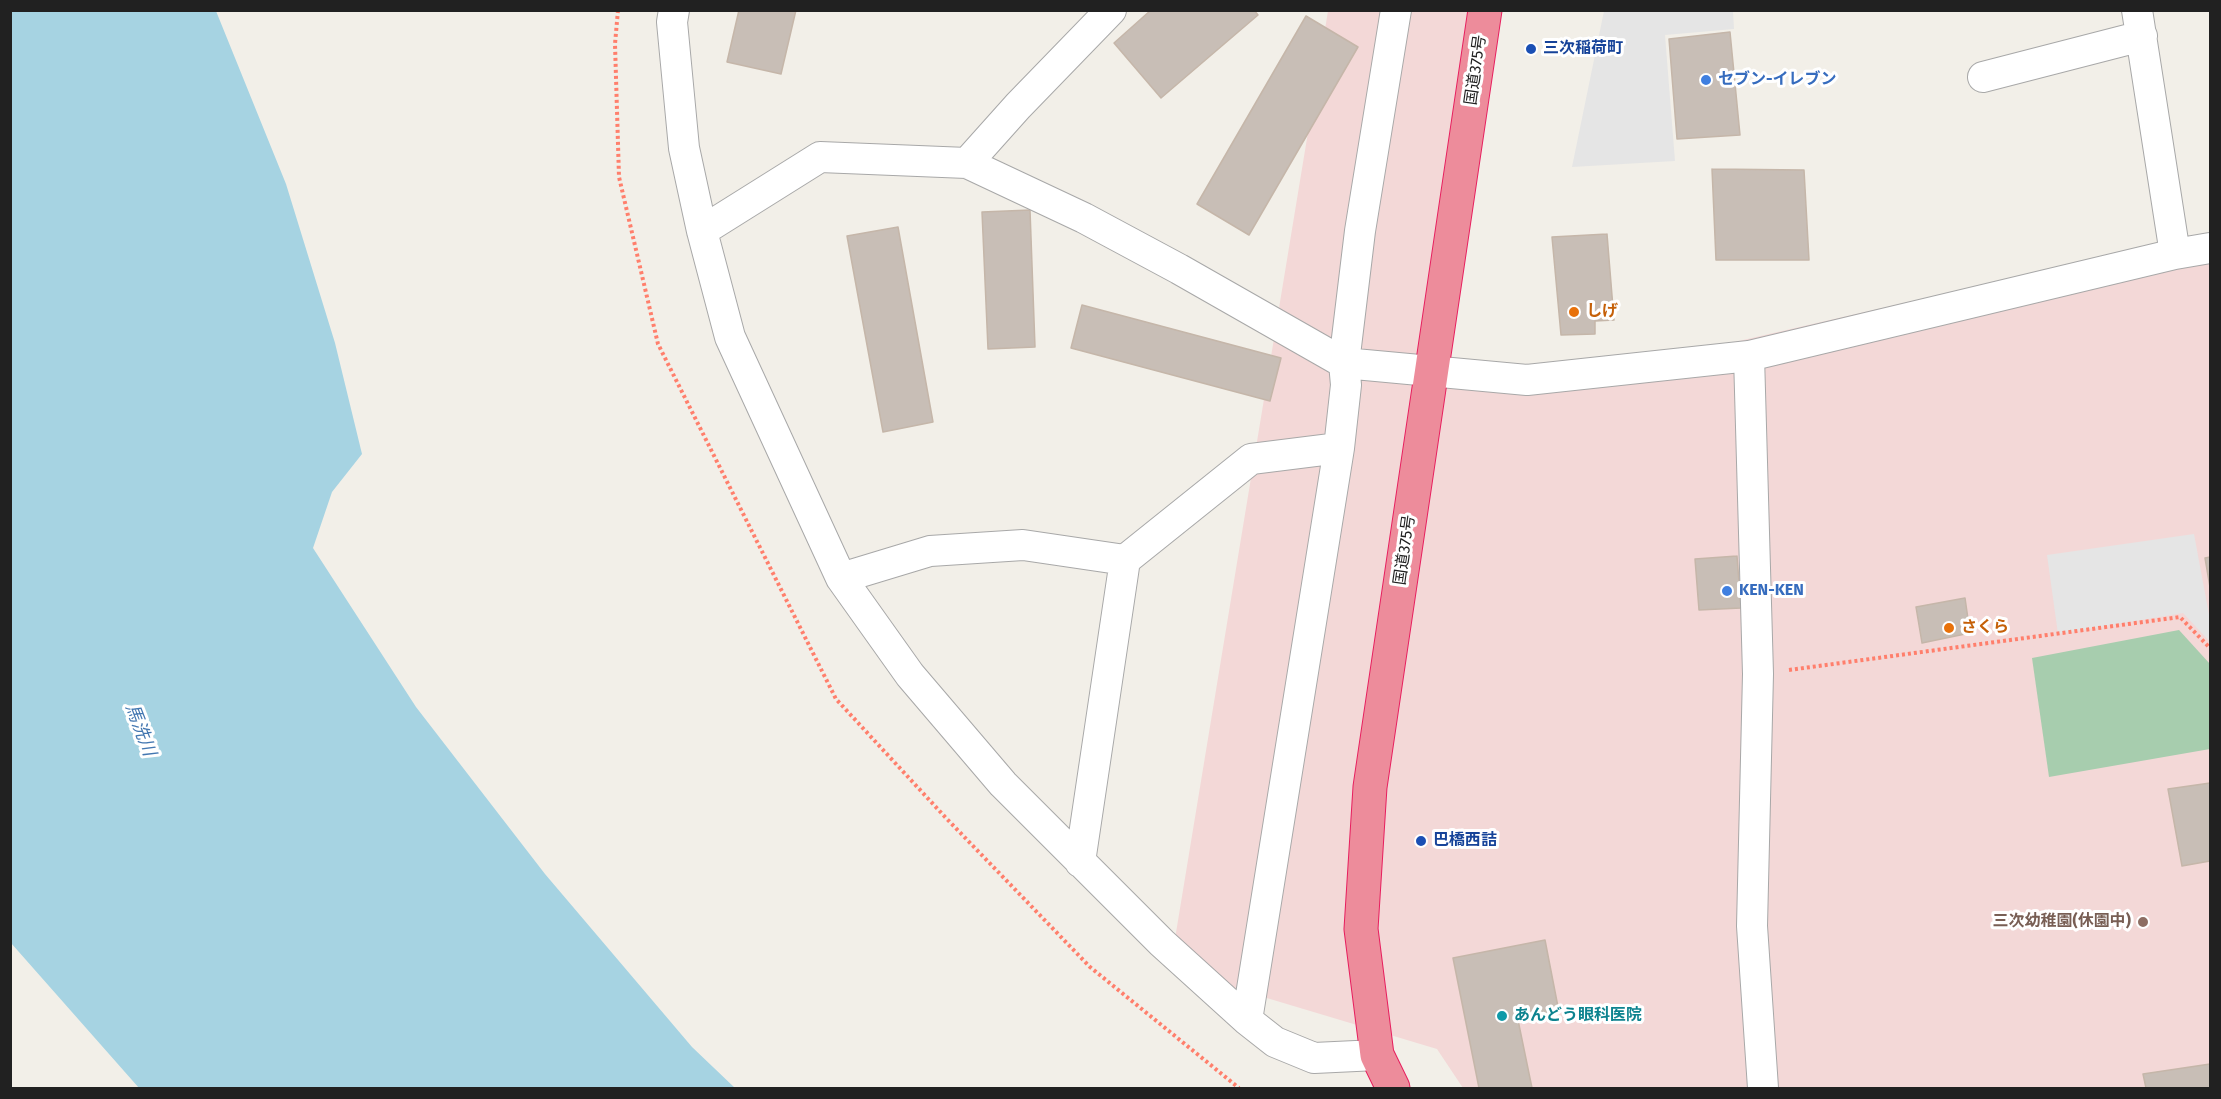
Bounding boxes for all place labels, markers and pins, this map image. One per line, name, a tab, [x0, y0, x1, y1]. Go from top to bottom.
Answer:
place label: 三次稲荷町	[1543, 39, 1623, 59]
marker: 三次稲荷町	[1524, 42, 1538, 56]
place label: セブン-イレブン	[1718, 70, 1837, 90]
marker: セブン-イレブン	[1699, 73, 1713, 87]
place label: しげ	[1586, 302, 1618, 322]
marker: しげ	[1567, 305, 1581, 319]
place label: KEN-KEN	[1739, 581, 1804, 601]
marker: KEN-KEN	[1720, 584, 1734, 598]
place label: さくら	[1961, 618, 2009, 638]
marker: さくら	[1942, 621, 1956, 635]
place label: 巴橋西詰	[1433, 831, 1497, 851]
marker: 巴橋西詰	[1414, 834, 1428, 848]
place label: 三次幼稚園(休園中)	[1993, 912, 2131, 932]
marker: 三次幼稚園(休園中)	[2136, 915, 2150, 929]
place label: あんどう眼科医院	[1514, 1006, 1642, 1026]
marker: あんどう眼科医院	[1495, 1009, 1509, 1023]

